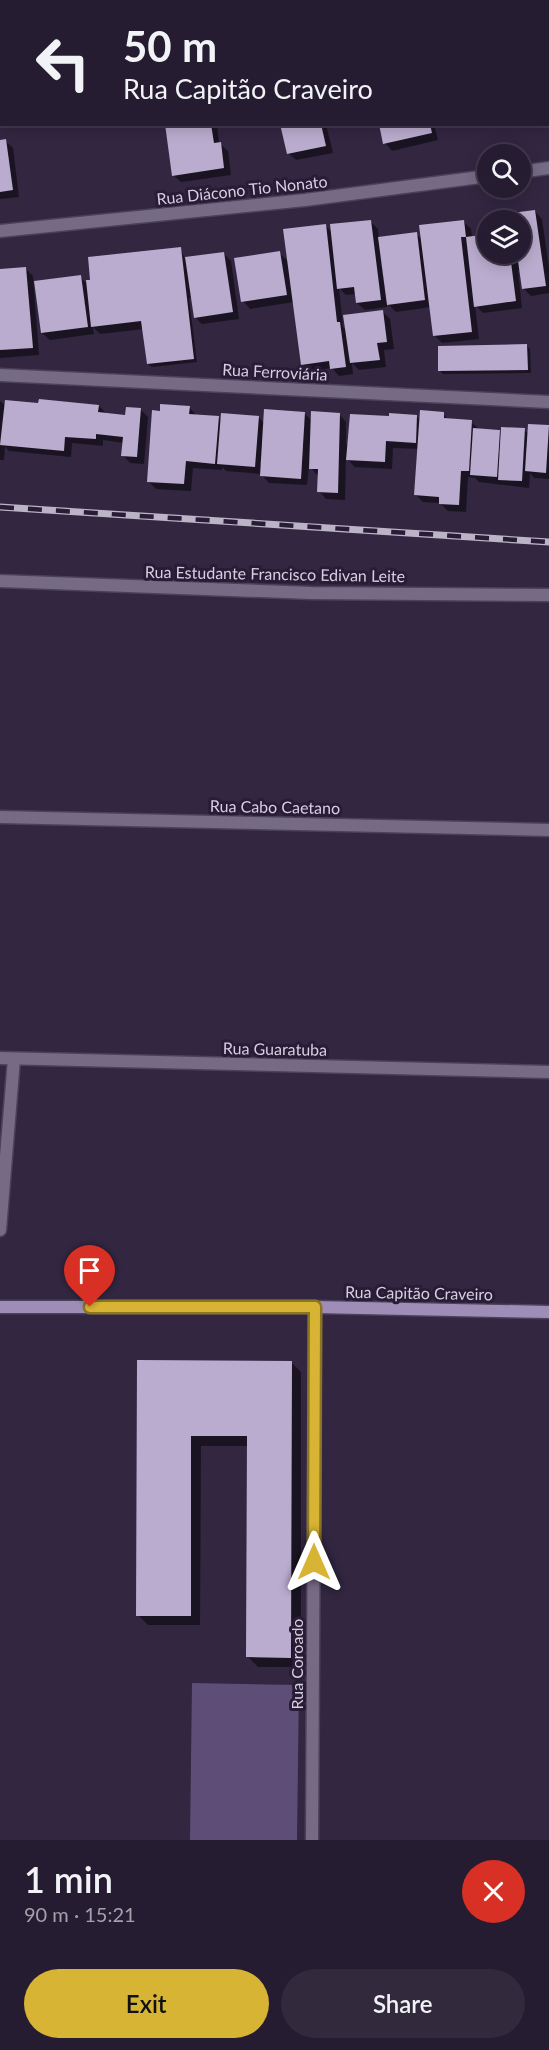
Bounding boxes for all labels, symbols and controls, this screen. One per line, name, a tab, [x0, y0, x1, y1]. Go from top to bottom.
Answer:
text: 50 m	[123, 21, 217, 71]
icon: left	[24, 24, 102, 102]
text: Rua Capitão Craveiro	[123, 72, 373, 105]
map controls	[477, 144, 531, 264]
button: search	[477, 144, 531, 198]
street label: Rua Diácono Tio Nonato	[156, 171, 328, 208]
button: layers	[477, 210, 531, 264]
street label: Rua Ferroviária	[222, 359, 328, 384]
street label: Rua Estudante Francisco Edivan Leite	[145, 562, 405, 585]
street label: Rua Cabo Caetano	[210, 796, 340, 817]
street label: Rua Guaratuba	[223, 1038, 327, 1059]
pin	[64, 1245, 115, 1307]
icon: arrive	[73, 1254, 106, 1287]
street label: Rua Capitão Craveiro	[345, 1282, 493, 1303]
position arrow	[282, 1530, 346, 1594]
street label: Rua Coroado	[287, 1619, 306, 1709]
text: 1 min	[24, 1857, 113, 1901]
button: close	[462, 1860, 525, 1923]
text: 90 m · 15:21	[24, 1902, 136, 1926]
button: Exit	[24, 1969, 269, 2038]
button: Share	[281, 1969, 525, 2038]

